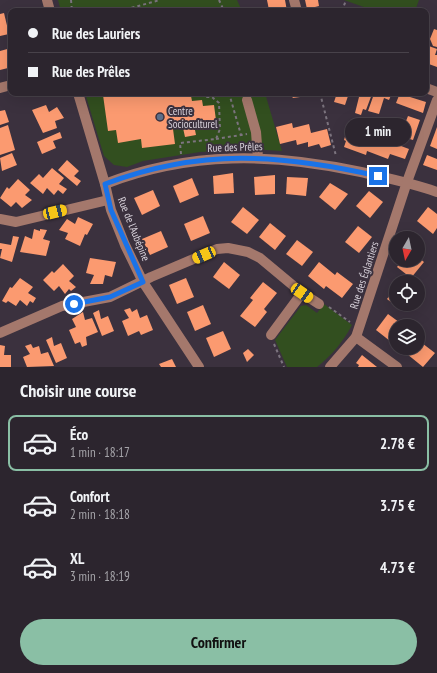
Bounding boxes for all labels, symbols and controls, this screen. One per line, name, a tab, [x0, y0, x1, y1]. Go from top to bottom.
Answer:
text: Rue des Lauriers	[52, 24, 140, 43]
text: Rue des Prêles	[52, 62, 130, 81]
place label: Centre Socioculturel	[168, 104, 218, 131]
marker: Centre Socioculturel	[155, 112, 165, 122]
callout: 1 min	[345, 118, 411, 146]
text: 1 min	[365, 123, 391, 140]
street label: Rue des Prêles	[207, 139, 263, 155]
route end	[369, 167, 387, 185]
street label: Rue de l'Aubépine	[115, 195, 153, 264]
car	[42, 203, 68, 221]
north arrow	[389, 231, 425, 267]
map controls	[389, 231, 425, 355]
street label: Rue des Églantiers	[346, 239, 382, 311]
car	[191, 245, 217, 265]
button: locate	[389, 275, 425, 311]
car	[289, 281, 315, 305]
route start	[65, 295, 83, 313]
button: layers	[389, 319, 425, 355]
text: Choisir une course	[20, 379, 137, 402]
icon: car	[22, 425, 58, 461]
text: Éco	[70, 425, 88, 444]
text: 2.78 €	[380, 434, 415, 453]
text: 1 min · 18:17	[70, 444, 130, 461]
icon: car	[22, 487, 58, 523]
text: Confort	[70, 487, 110, 506]
text: 3.75 €	[380, 496, 415, 515]
text: 2 min · 18:18	[70, 506, 130, 523]
icon: car	[22, 549, 58, 585]
text: XL	[70, 549, 84, 568]
text: 4.73 €	[380, 558, 415, 577]
text: 3 min · 18:19	[70, 568, 130, 585]
button: Confirmer	[20, 619, 417, 665]

